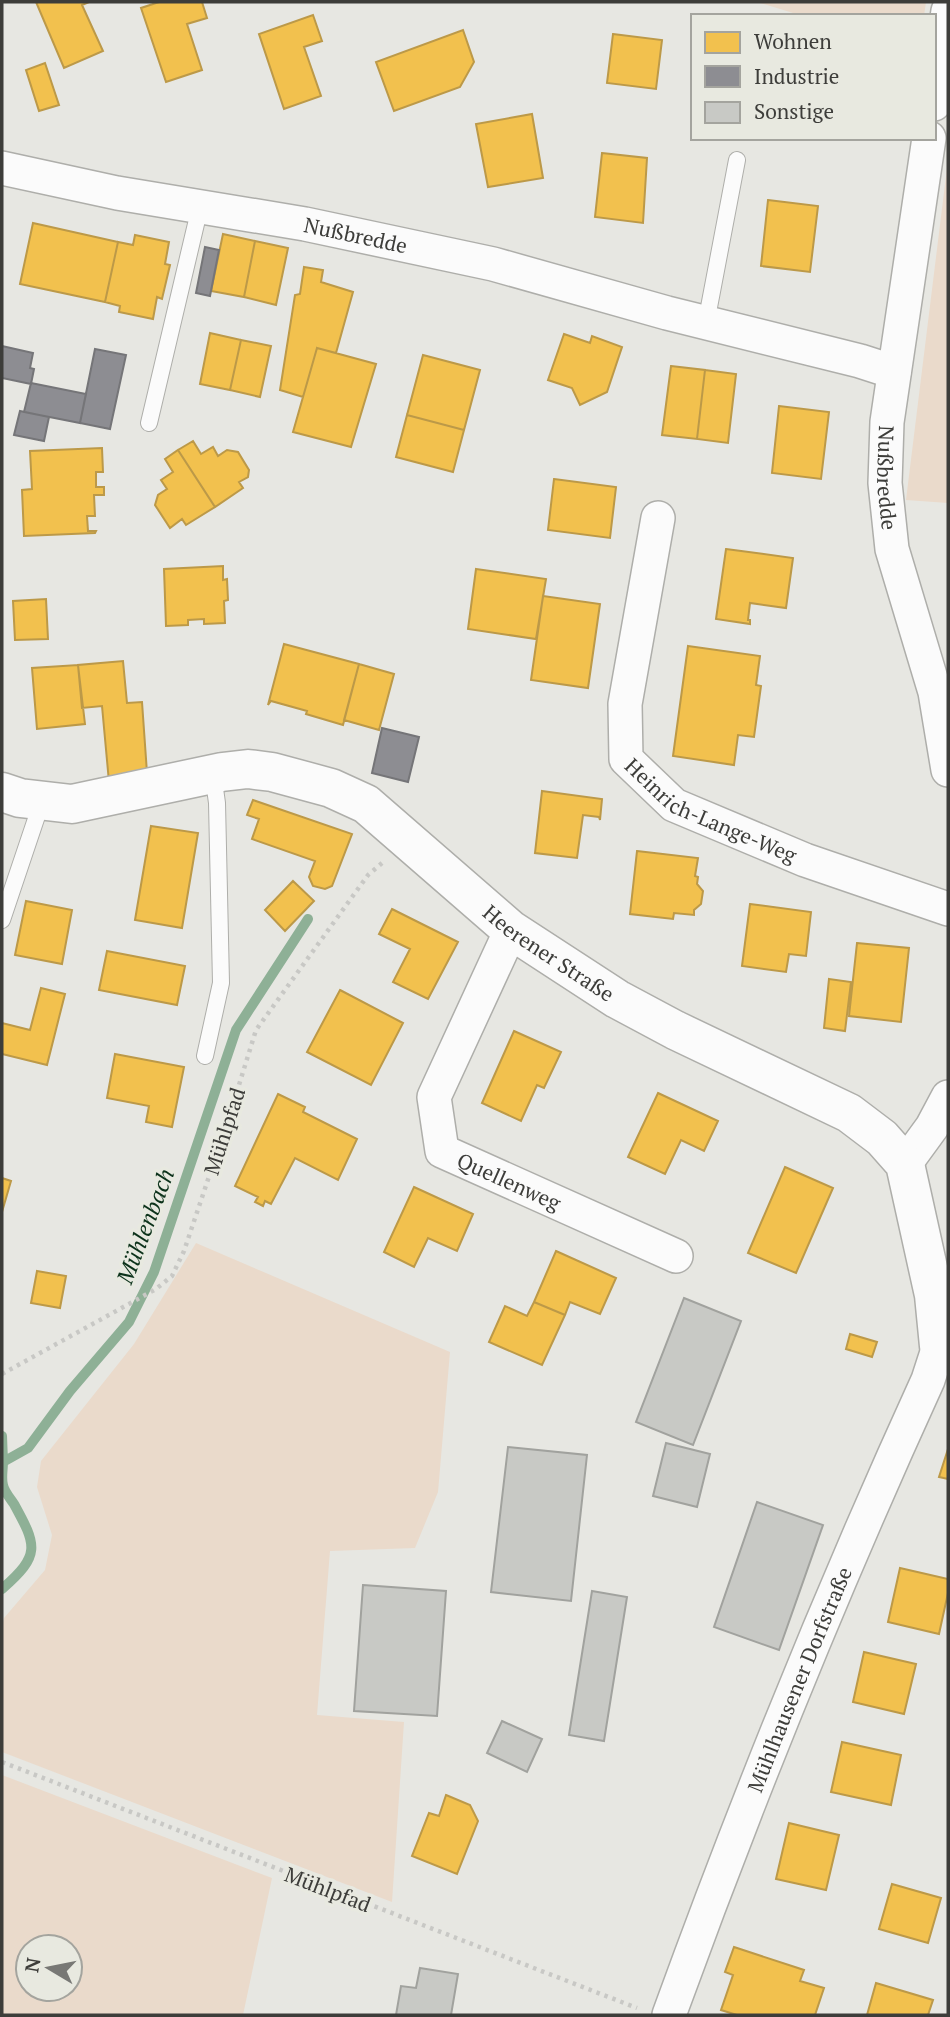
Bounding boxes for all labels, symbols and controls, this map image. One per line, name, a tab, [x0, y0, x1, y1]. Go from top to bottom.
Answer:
legend	[691, 14, 936, 140]
text: Wohnen	[754, 27, 832, 55]
text: Industrie	[754, 62, 839, 90]
text: Sonstige	[754, 97, 834, 125]
street label: Nußbredde	[301, 210, 410, 259]
street label: Nußbredde	[871, 425, 904, 532]
street label: Heinrich-Lange-Weg	[619, 752, 802, 869]
street label: Heerener Straße	[477, 898, 620, 1008]
street label: Mühlpfad	[197, 1083, 251, 1178]
street label: Quellenweg	[453, 1146, 566, 1217]
water label: Mühlenbach	[109, 1164, 181, 1289]
street label: Mühlhausener Dorfstraße	[741, 1562, 858, 1796]
street label: Mühlpfad	[281, 1860, 375, 1918]
north arrow	[14, 1933, 84, 2003]
text: N	[18, 1955, 45, 1974]

